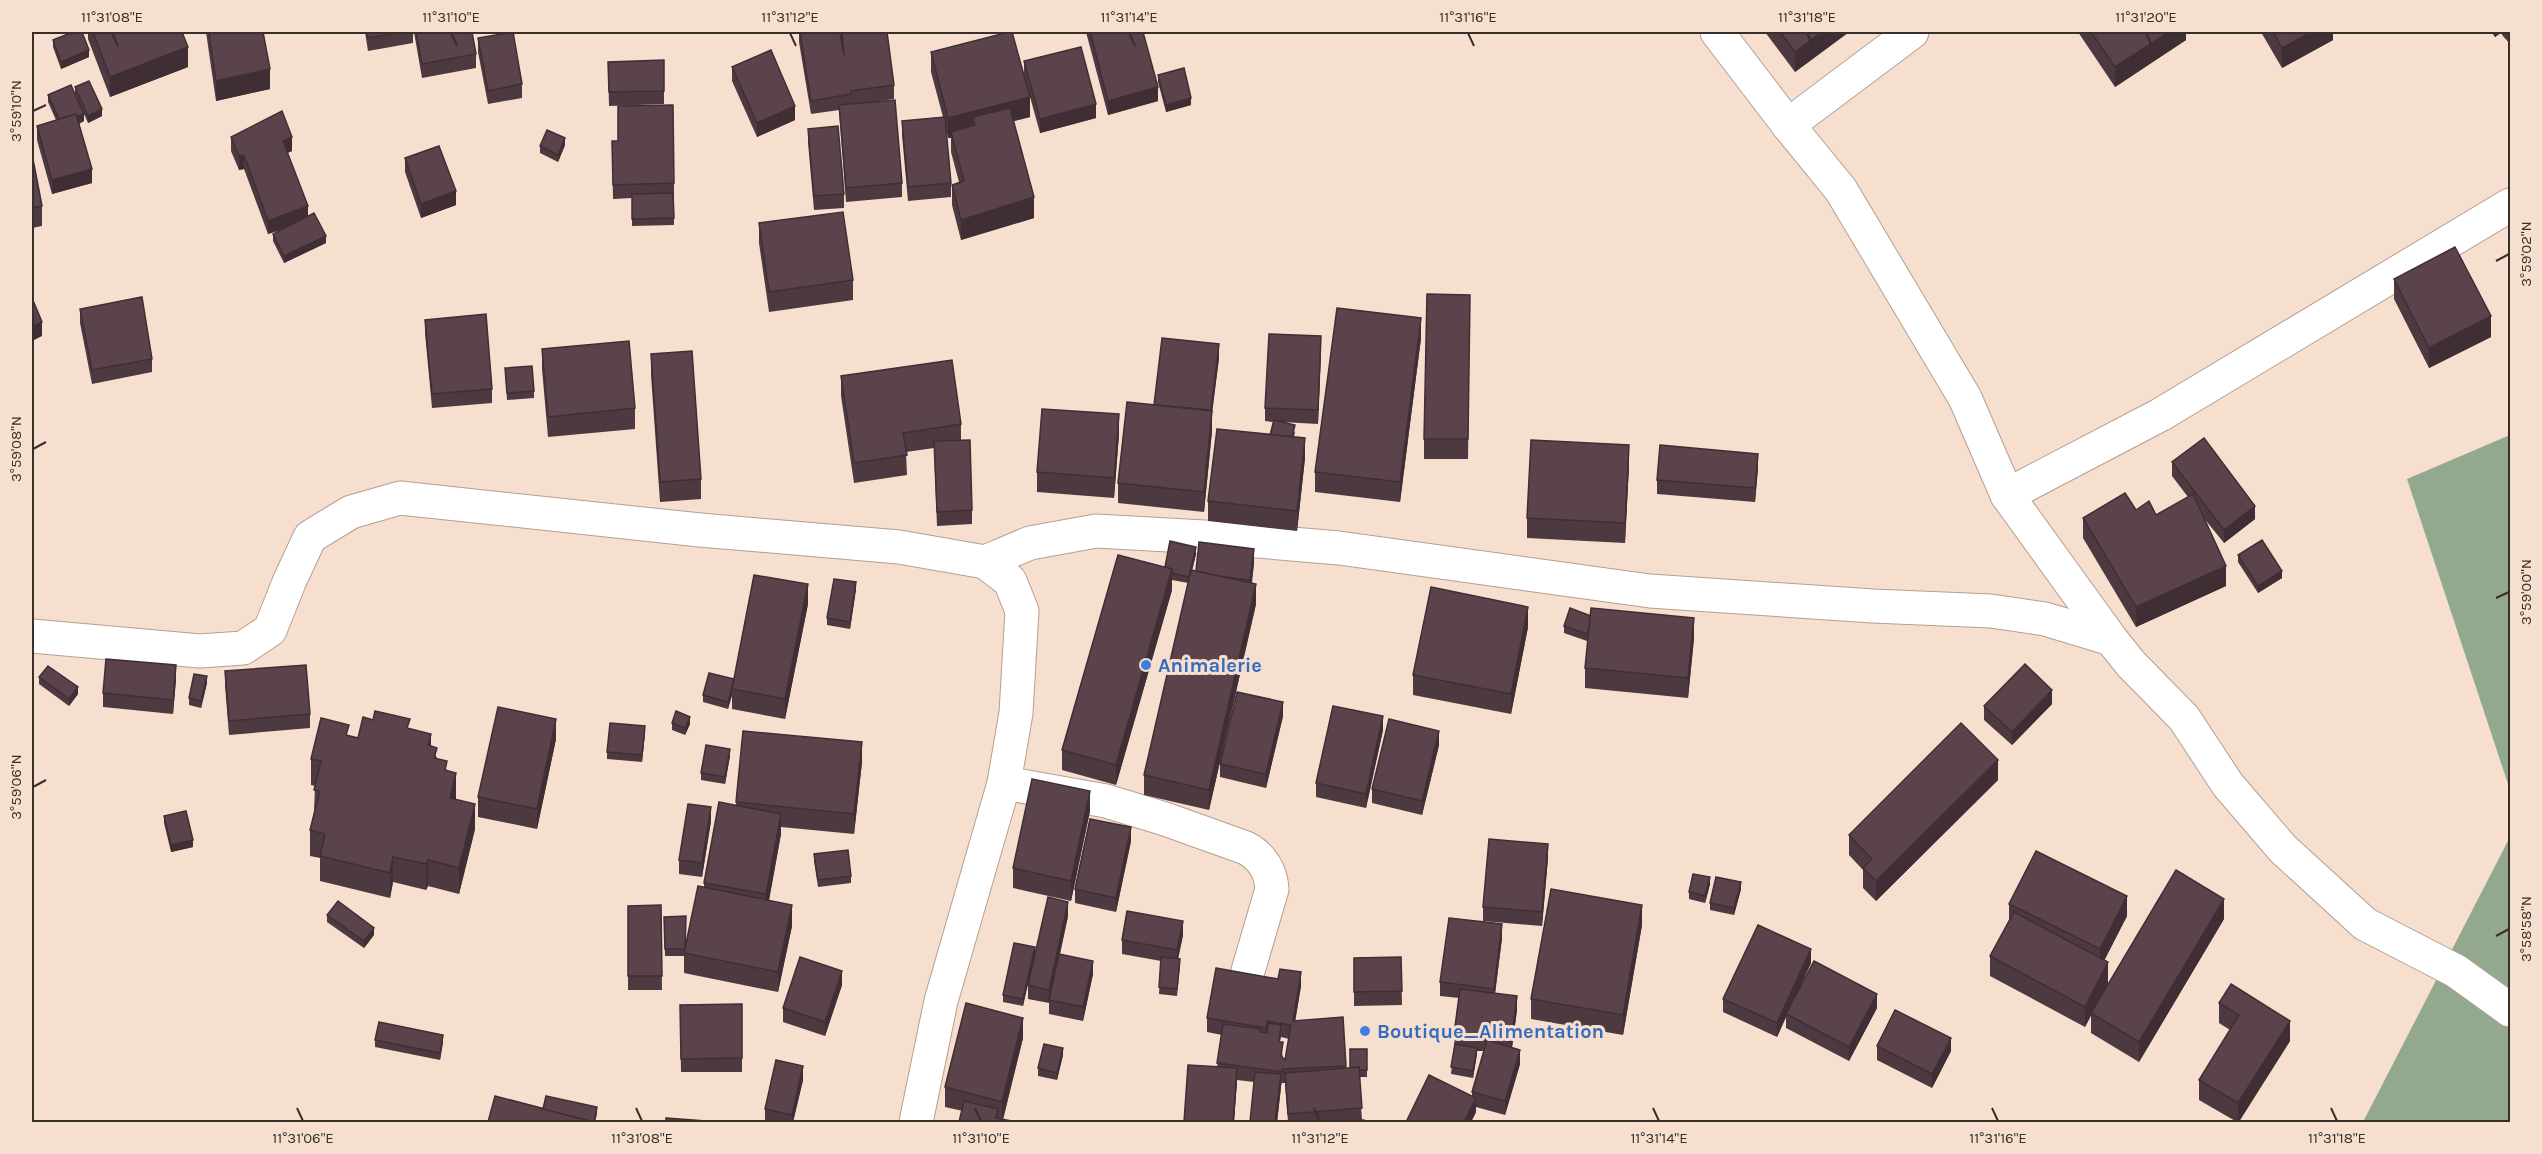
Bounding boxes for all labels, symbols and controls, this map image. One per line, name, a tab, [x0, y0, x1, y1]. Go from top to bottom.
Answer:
text: 11°31'08"E	[81, 8, 143, 26]
text: 11°31'10"E	[422, 8, 480, 26]
text: 11°31'12"E	[761, 8, 819, 26]
text: 11°31'14"E	[1100, 8, 1158, 26]
text: 11°31'16"E	[1439, 8, 1497, 26]
text: 11°31'18"E	[1778, 8, 1836, 26]
text: 11°31'20"E	[2115, 8, 2177, 26]
text: 3°59'10"N	[7, 80, 25, 142]
text: 3°59'02"N	[2517, 221, 2535, 287]
text: 3°59'08"N	[7, 416, 25, 482]
text: 3°59'00"N	[2517, 559, 2535, 625]
place label: Animalerie	[1158, 654, 1262, 677]
marker: Animalerie	[1139, 658, 1153, 672]
text: 3°59'06"N	[7, 754, 25, 820]
text: 3°58'58"N	[2517, 896, 2535, 962]
place label: Boutique_Alimentation	[1377, 1020, 1604, 1043]
marker: Boutique_Alimentation	[1358, 1024, 1372, 1038]
text: 11°31'06"E	[272, 1129, 334, 1147]
text: 11°31'08"E	[611, 1129, 673, 1147]
text: 11°31'10"E	[952, 1129, 1010, 1147]
text: 11°31'12"E	[1291, 1129, 1349, 1147]
text: 11°31'14"E	[1630, 1129, 1688, 1147]
text: 11°31'16"E	[1969, 1129, 2027, 1147]
text: 11°31'18"E	[2308, 1129, 2366, 1147]

